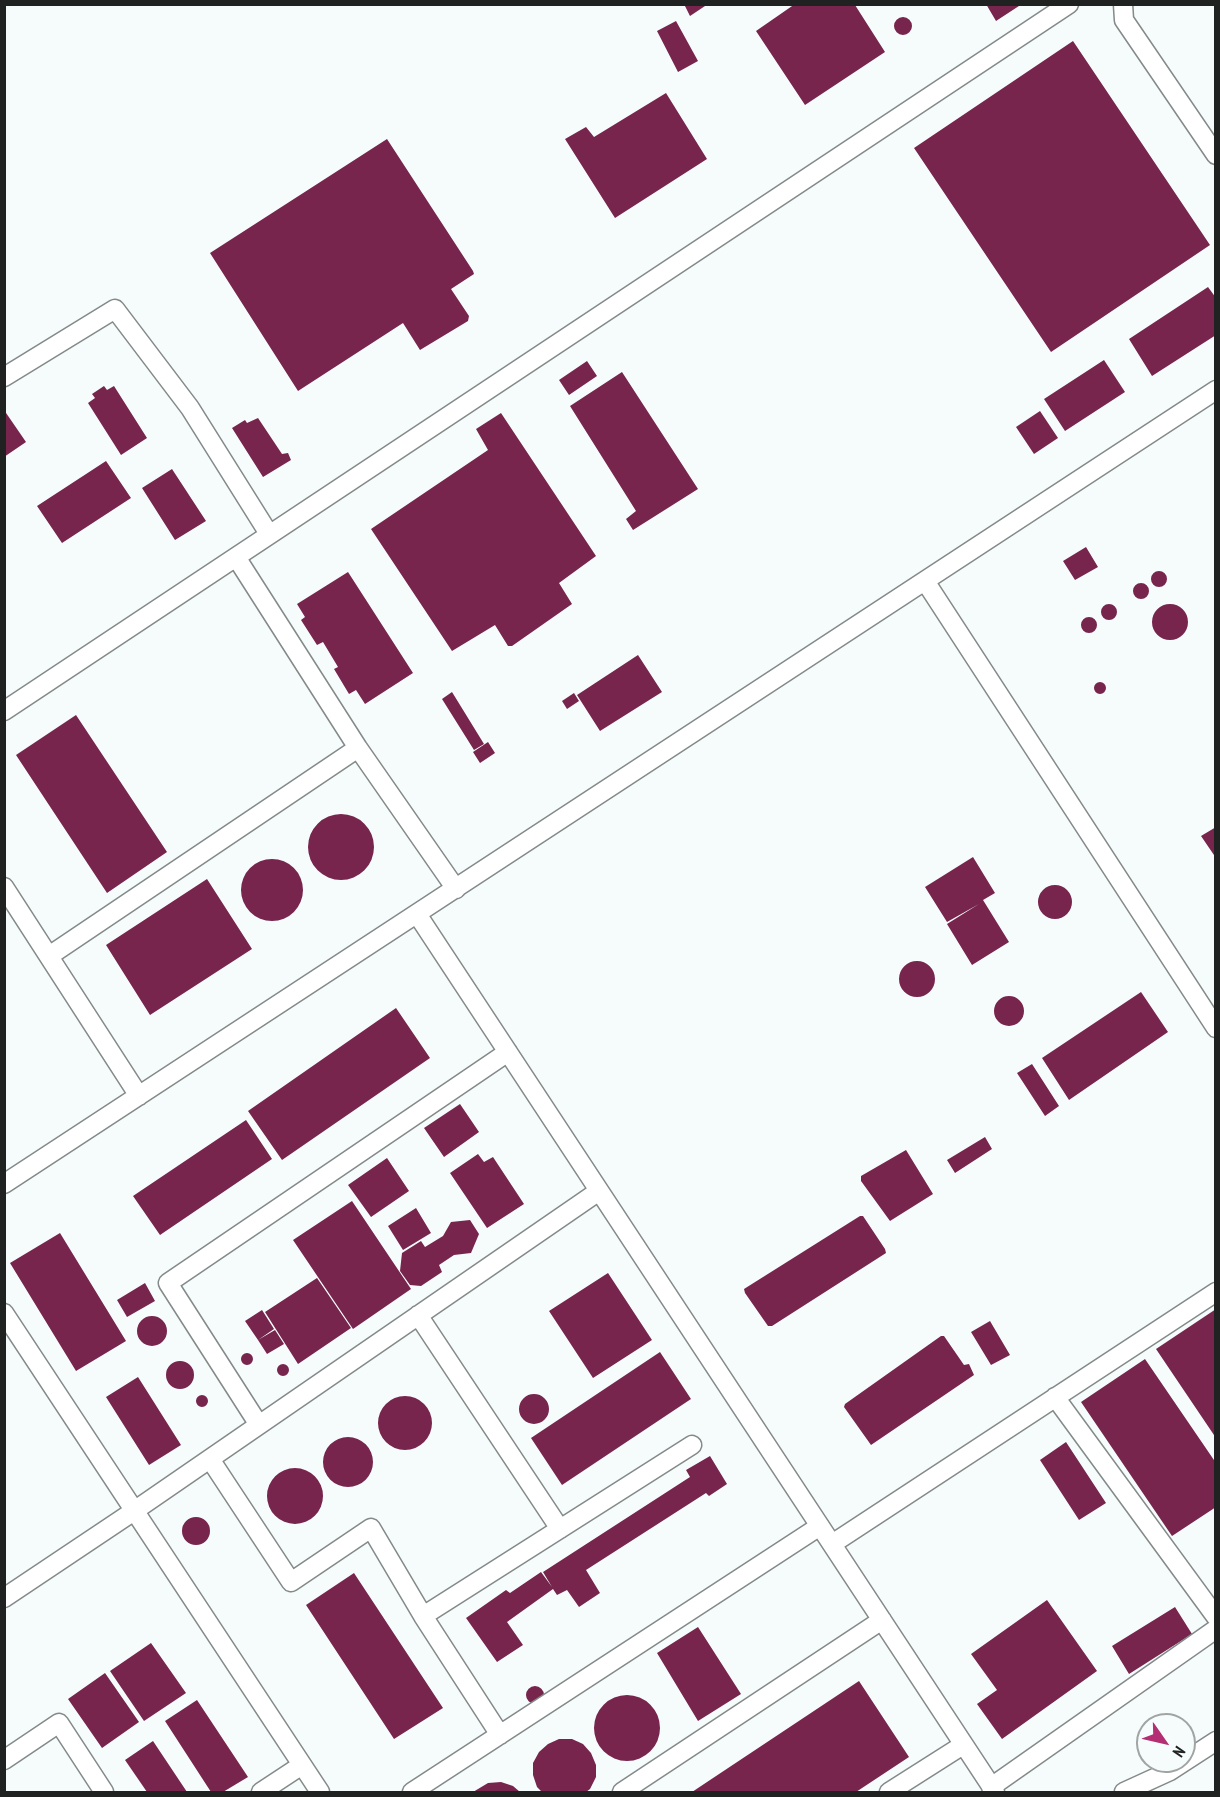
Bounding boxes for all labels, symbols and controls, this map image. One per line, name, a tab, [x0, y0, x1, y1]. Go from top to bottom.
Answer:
north arrow	[1136, 1713, 1196, 1773]
text: N	[1169, 1743, 1190, 1761]

